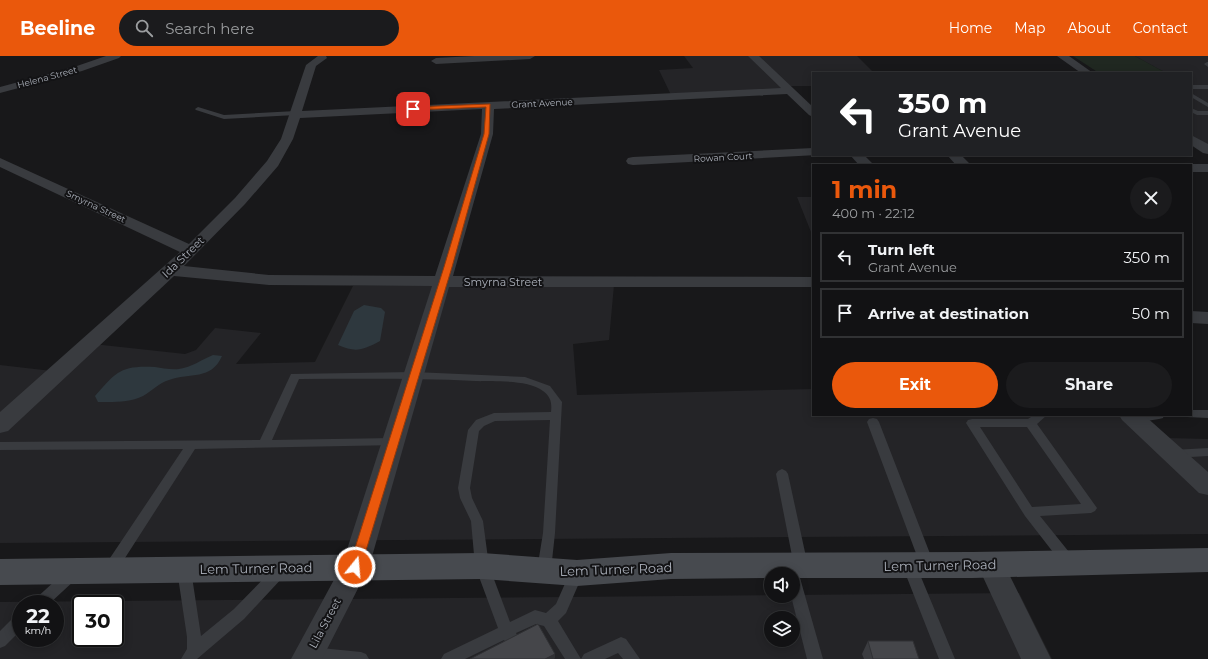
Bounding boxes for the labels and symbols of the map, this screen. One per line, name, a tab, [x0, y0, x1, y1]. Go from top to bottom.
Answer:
street label: Helena Street	[16, 64, 78, 90]
pin	[396, 92, 430, 126]
street label: Grant Avenue	[511, 96, 574, 110]
street label: Rowan Court	[693, 150, 753, 164]
street label: Smyrna Street	[65, 187, 128, 225]
street label: Ida Street	[159, 233, 207, 281]
street label: Smyrna Street	[464, 275, 543, 289]
position arrow	[334, 546, 376, 588]
street label: Lem Turner Road	[883, 556, 997, 574]
street label: Lem Turner Road	[199, 559, 313, 577]
street label: Lem Turner Road	[559, 559, 673, 579]
speed limit sign: 30	[72, 595, 124, 647]
street label: Lila Street	[306, 595, 344, 651]

